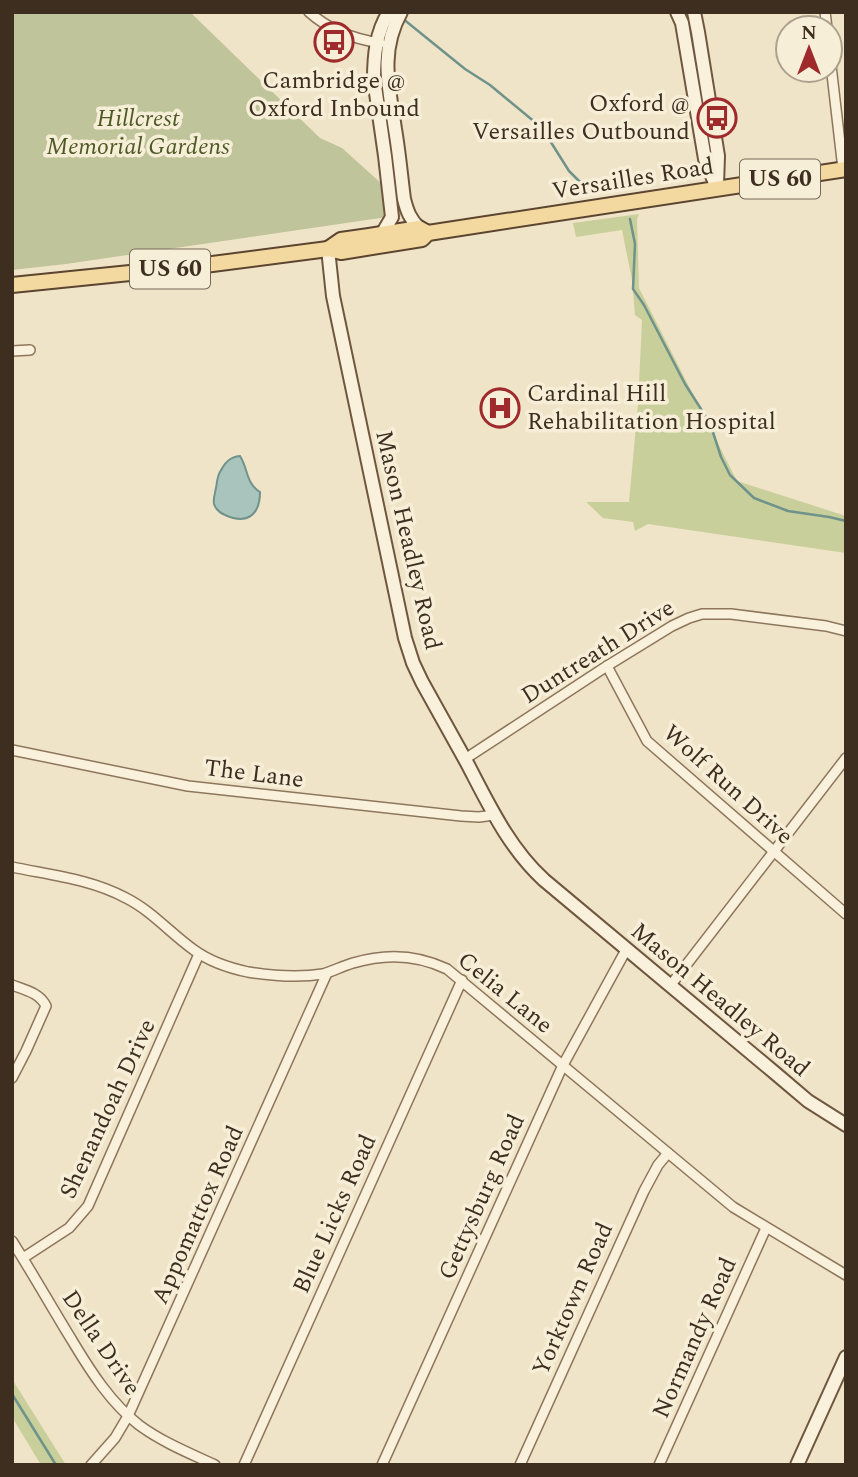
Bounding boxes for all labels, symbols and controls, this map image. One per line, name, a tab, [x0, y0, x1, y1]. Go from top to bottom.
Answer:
north arrow	[774, 14, 844, 84]
text: N	[801, 19, 817, 48]
bus stop icon: Cambridge @ Oxford Inbound	[313, 21, 355, 63]
place label: Cambridge @ Oxford Inbound	[248, 63, 420, 127]
place label: Oxford @ Versailles Outbound	[472, 86, 690, 150]
bus stop icon: Oxford @ Versailles Outbound	[696, 97, 738, 139]
park label: Hillcrest Memorial Gardens	[46, 101, 230, 165]
street label: Versailles Road	[549, 148, 717, 210]
road number: US 60	[740, 160, 820, 198]
road number: US 60	[130, 250, 210, 288]
place label: Cardinal Hill Rehabilitation Hospital	[527, 376, 776, 440]
hospital icon: Cardinal Hill Rehabilitation Hospital	[479, 387, 521, 429]
street label: Mason Headley Road	[365, 426, 451, 654]
street label: Duntreath Drive	[514, 590, 682, 714]
street label: Wolf Run Drive	[655, 716, 801, 854]
street label: The Lane	[202, 750, 306, 798]
street label: Mason Headley Road	[622, 914, 818, 1086]
street label: Celia Lane	[449, 943, 561, 1043]
street label: Shenandoah Drive	[51, 1013, 165, 1205]
street label: Gettysburg Road	[429, 1108, 535, 1286]
street label: Appomattox Road	[142, 1120, 254, 1310]
street label: Blue Licks Road	[284, 1128, 386, 1300]
street label: Yorktown Road	[523, 1217, 623, 1381]
street label: Normandy Road	[643, 1252, 747, 1424]
street label: Della Drive	[52, 1283, 150, 1403]

